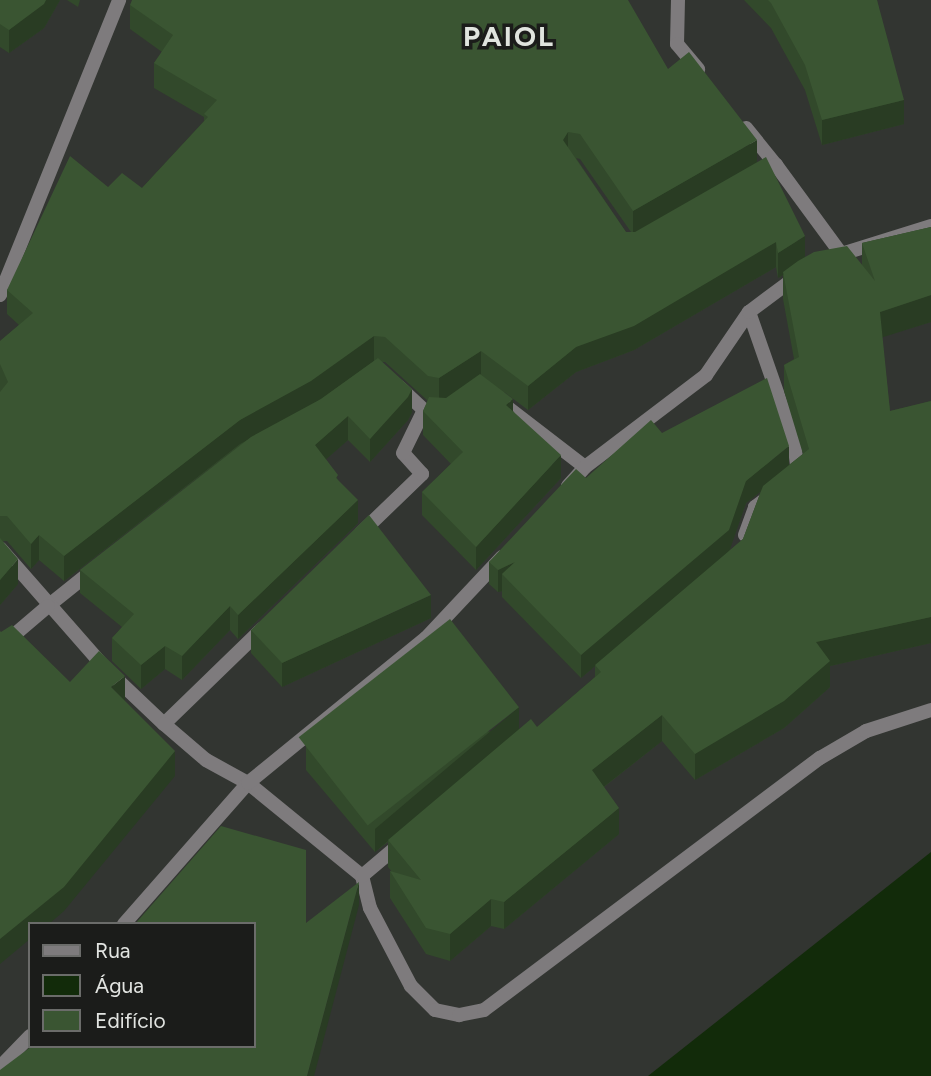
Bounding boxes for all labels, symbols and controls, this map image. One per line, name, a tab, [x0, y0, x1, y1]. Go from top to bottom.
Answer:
district label: PAIOL	[464, 19, 554, 53]
legend	[28, 922, 256, 1048]
text: Rua	[95, 938, 131, 963]
text: Água	[95, 973, 144, 998]
text: Edifício	[95, 1008, 166, 1033]

